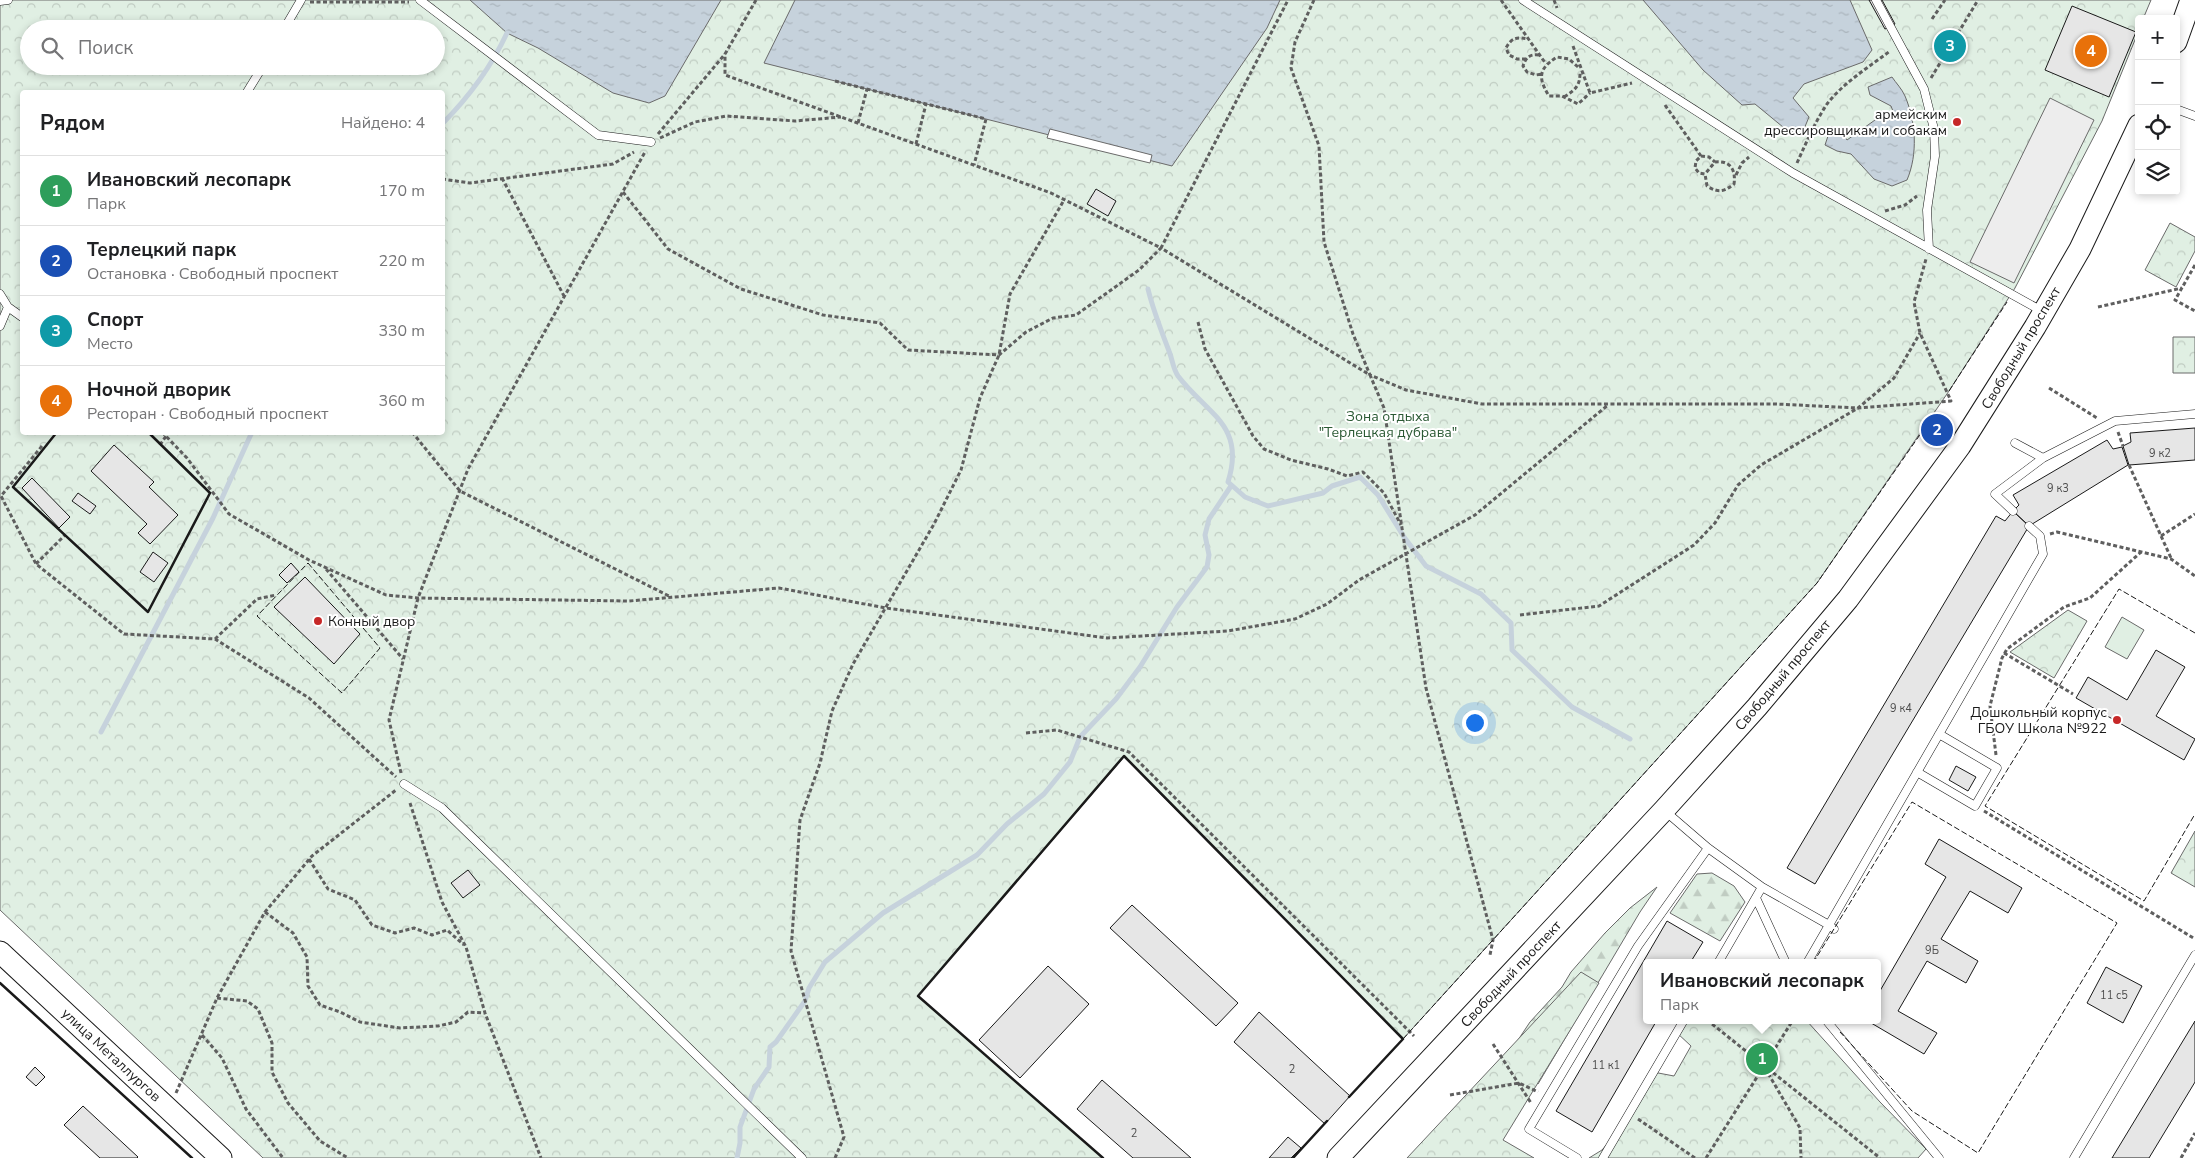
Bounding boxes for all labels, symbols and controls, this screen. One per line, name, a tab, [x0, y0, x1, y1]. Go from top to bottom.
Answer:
map controls	[2135, 15, 2180, 195]
button: +	[2135, 15, 2180, 60]
search box	[20, 20, 445, 75]
pin: 3	[1934, 27, 1966, 65]
pin: 4	[2075, 32, 2107, 70]
icon: search	[38, 34, 66, 62]
text: Поиск	[78, 35, 133, 61]
button: −	[2135, 60, 2180, 105]
place label: армейским дрессировщикам и собакам	[1764, 105, 1947, 140]
button: locate	[2135, 105, 2180, 150]
text: Рядом	[40, 109, 105, 137]
text: Найдено: 4	[341, 112, 425, 134]
marker: армейским дрессировщикам и собакам	[1951, 116, 1963, 128]
button: layers	[2135, 150, 2180, 195]
text: Ивановский лесопарк	[87, 167, 291, 193]
text: 1	[51, 180, 61, 202]
text: 170 m	[378, 180, 425, 202]
text: Парк	[87, 193, 126, 215]
text: Терлецкий парк	[87, 237, 236, 263]
text: 2	[51, 250, 61, 272]
text: 220 m	[378, 250, 425, 272]
text: Остановка · Свободный проспект	[87, 263, 338, 285]
street label: Свободный проспект	[1977, 283, 2066, 413]
text: Спорт	[87, 307, 143, 333]
text: 3	[51, 320, 61, 342]
text: 330 m	[378, 320, 425, 342]
text: Место	[87, 333, 133, 355]
text: Ночной дворик	[87, 377, 231, 403]
text: 4	[51, 390, 61, 412]
text: 360 m	[378, 390, 425, 412]
text: Ресторан · Свободный проспект	[87, 403, 328, 425]
park label: Зона отдыха "Терлецкая дубрава"	[1319, 407, 1457, 442]
pin: 2	[1921, 411, 1953, 449]
house number: 9 к2	[2149, 446, 2171, 461]
house number: 9 к3	[2047, 481, 2069, 496]
place label: Конный двор	[328, 612, 415, 631]
marker: Конный двор	[312, 615, 324, 627]
street label: Свободный проспект	[1731, 615, 1836, 735]
house number: 9 к4	[1890, 701, 1912, 716]
place label: Дошкольный корпус ГБОУ Школа №922	[1970, 703, 2107, 738]
your location	[1462, 710, 1488, 736]
marker: Дошкольный корпус ГБОУ Школа №922	[2111, 714, 2123, 726]
street label: Свободный проспект	[1456, 916, 1566, 1032]
house number: 9Б	[1925, 943, 1939, 958]
popup	[1643, 959, 1881, 1024]
text: Ивановский лесопарк	[1660, 968, 1864, 994]
house number: 11 с5	[2100, 988, 2128, 1003]
text: Парк	[1660, 994, 1699, 1016]
street label: улица Металлургов	[57, 1004, 165, 1106]
pin: 1	[1746, 1040, 1778, 1078]
house number: 11 к1	[1592, 1058, 1620, 1073]
house number: 2	[1289, 1062, 1295, 1077]
house number: 2	[1131, 1126, 1137, 1141]

